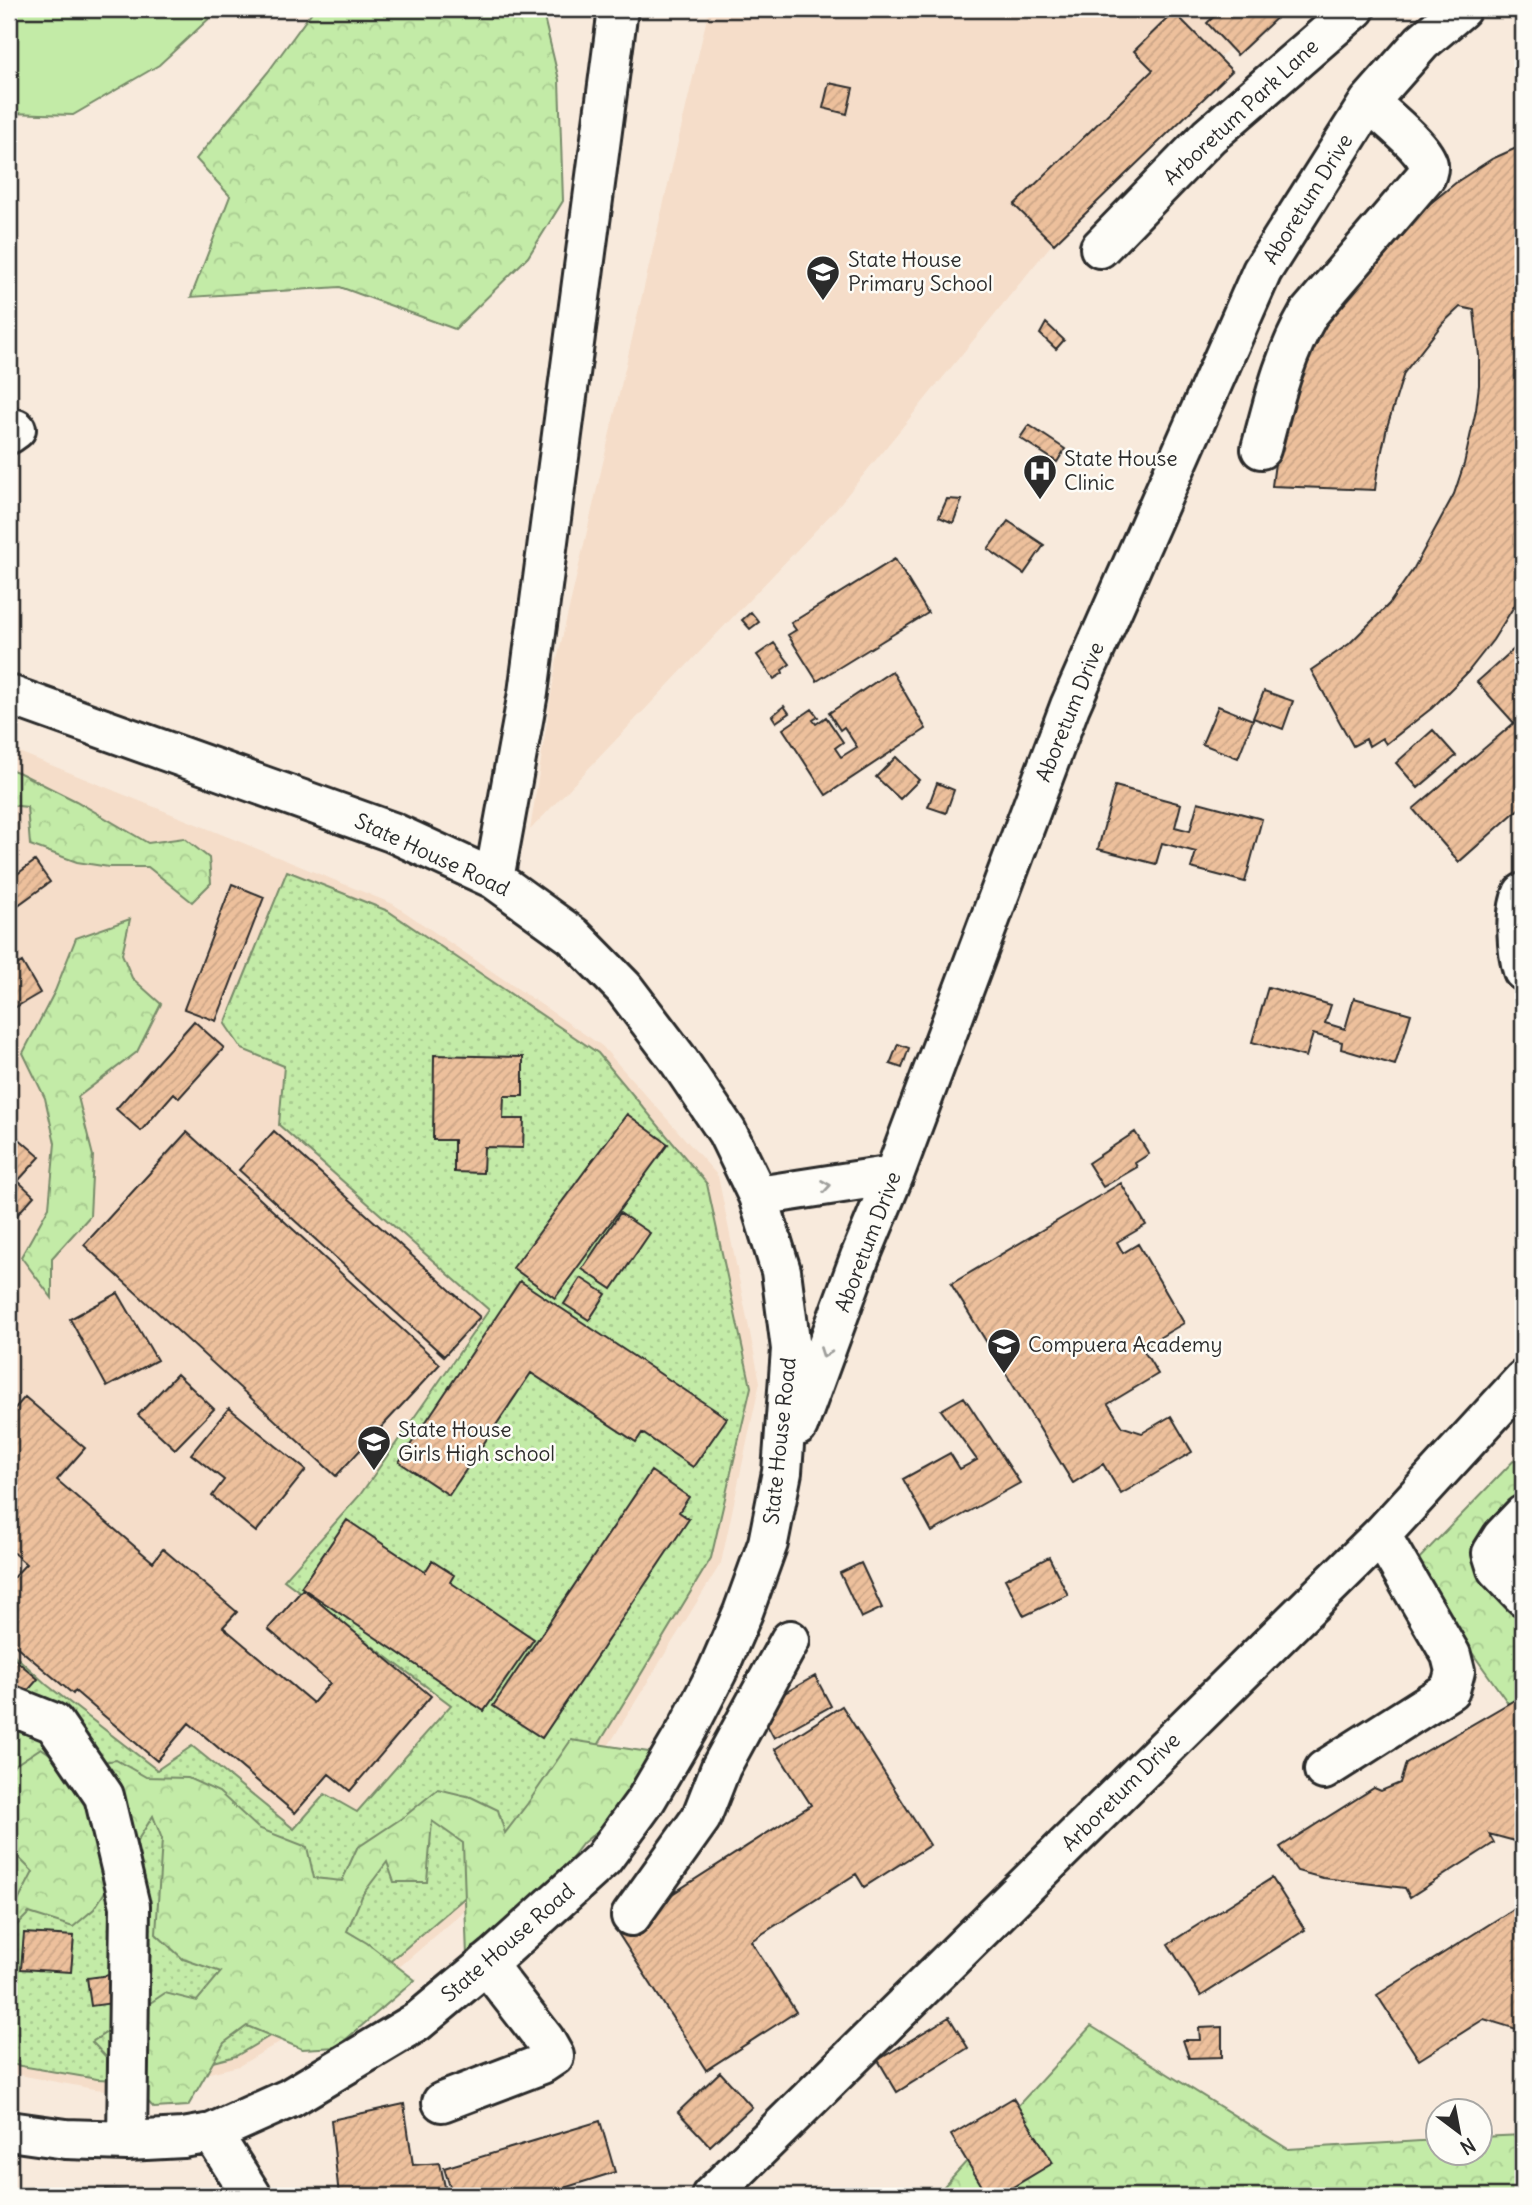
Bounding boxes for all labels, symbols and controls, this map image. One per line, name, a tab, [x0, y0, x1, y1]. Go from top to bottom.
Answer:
street label: Arboretum Park Lane	[1157, 33, 1324, 191]
street label: Aboretum Drive	[1257, 129, 1358, 269]
place label: State House Primary School	[848, 246, 993, 297]
school or university icon: State House Primary School	[804, 253, 842, 302]
place label: State House Clinic	[1064, 445, 1178, 496]
hospital icon: State House Clinic	[1021, 452, 1059, 501]
street label: Aboretum Drive	[1029, 638, 1110, 786]
street label: State House Road	[350, 807, 514, 902]
street label: Aboretum Drive	[828, 1168, 907, 1316]
one-way arrow	[820, 1179, 832, 1194]
school or university icon: Compuera Academy	[985, 1326, 1023, 1375]
place label: Compuera Academy	[1028, 1331, 1222, 1358]
one-way arrow	[819, 1346, 833, 1358]
street label: State House Road	[757, 1356, 802, 1526]
place label: State House Girls High school	[398, 1416, 555, 1467]
school or university icon: State House Girls High school	[355, 1423, 393, 1472]
street label: Arboretum Drive	[1056, 1727, 1186, 1857]
street label: State House Road	[435, 1877, 580, 2008]
north arrow	[1424, 2096, 1494, 2166]
text: N	[1456, 2133, 1480, 2160]

